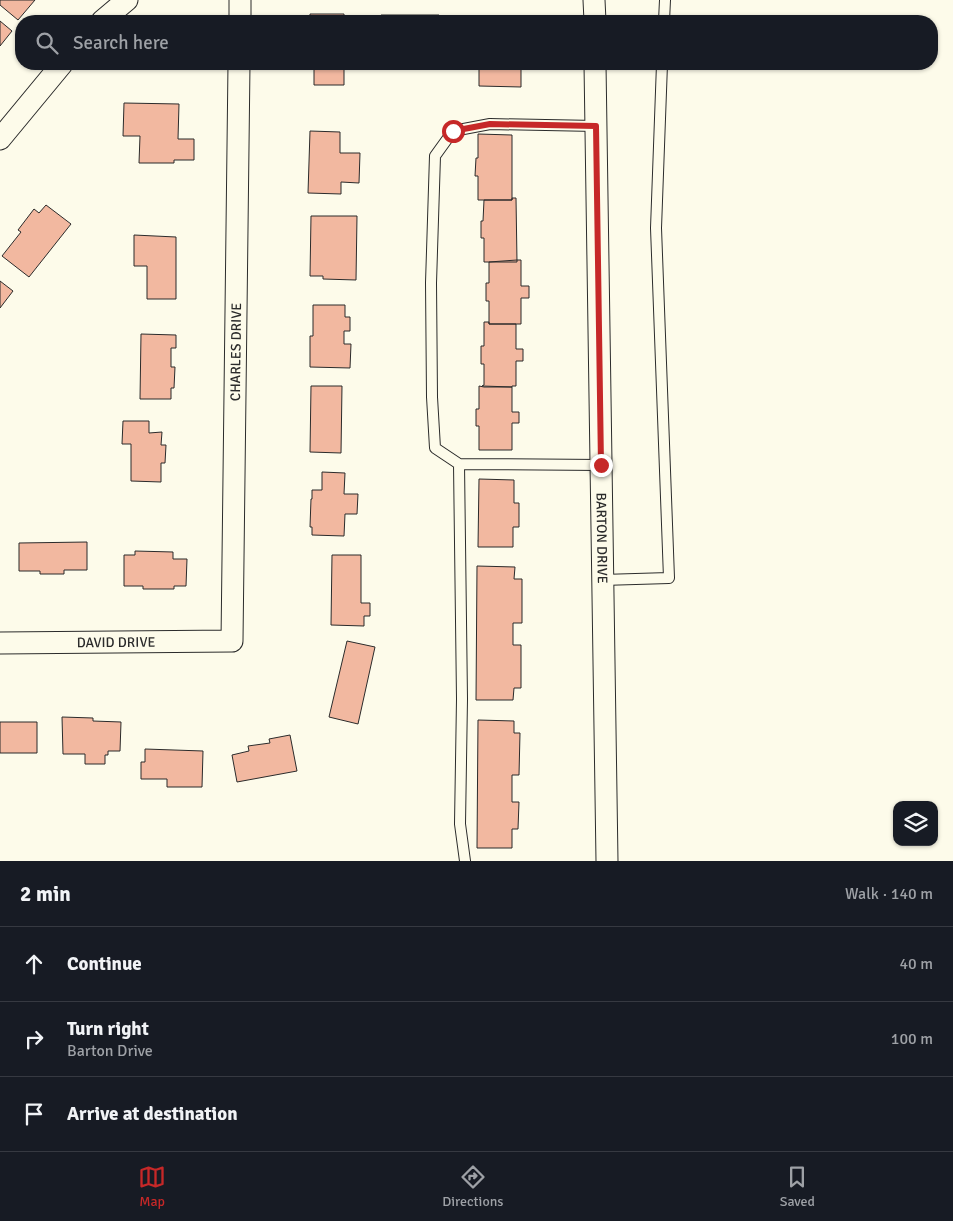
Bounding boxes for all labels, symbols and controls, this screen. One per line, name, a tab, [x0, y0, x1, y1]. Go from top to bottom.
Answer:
search box	[15, 15, 938, 70]
icon: search	[33, 29, 61, 57]
text: Search here	[73, 31, 169, 55]
route start	[442, 120, 465, 143]
street label: CHARLES DRIVE	[226, 303, 245, 401]
route end	[590, 454, 613, 477]
street label: BARTON DRIVE	[593, 492, 611, 584]
street label: DAVID DRIVE	[77, 633, 155, 651]
map controls	[893, 801, 938, 846]
button: layers	[893, 801, 938, 846]
text: 2 min	[20, 881, 71, 907]
text: Walk · 140 m	[845, 884, 933, 904]
icon: ahead	[20, 950, 48, 978]
text: Continue	[67, 952, 142, 976]
text: 40 m	[899, 954, 933, 974]
text: Turn right	[67, 1017, 149, 1041]
icon: right	[20, 1025, 48, 1053]
text: 100 m	[891, 1029, 933, 1049]
text: Barton Drive	[67, 1041, 153, 1061]
icon: arrive	[20, 1100, 48, 1128]
text: Arrive at destination	[67, 1102, 238, 1126]
tab: Map	[138, 1163, 166, 1210]
tab: Directions	[442, 1163, 503, 1210]
tab: Saved	[780, 1163, 815, 1210]

